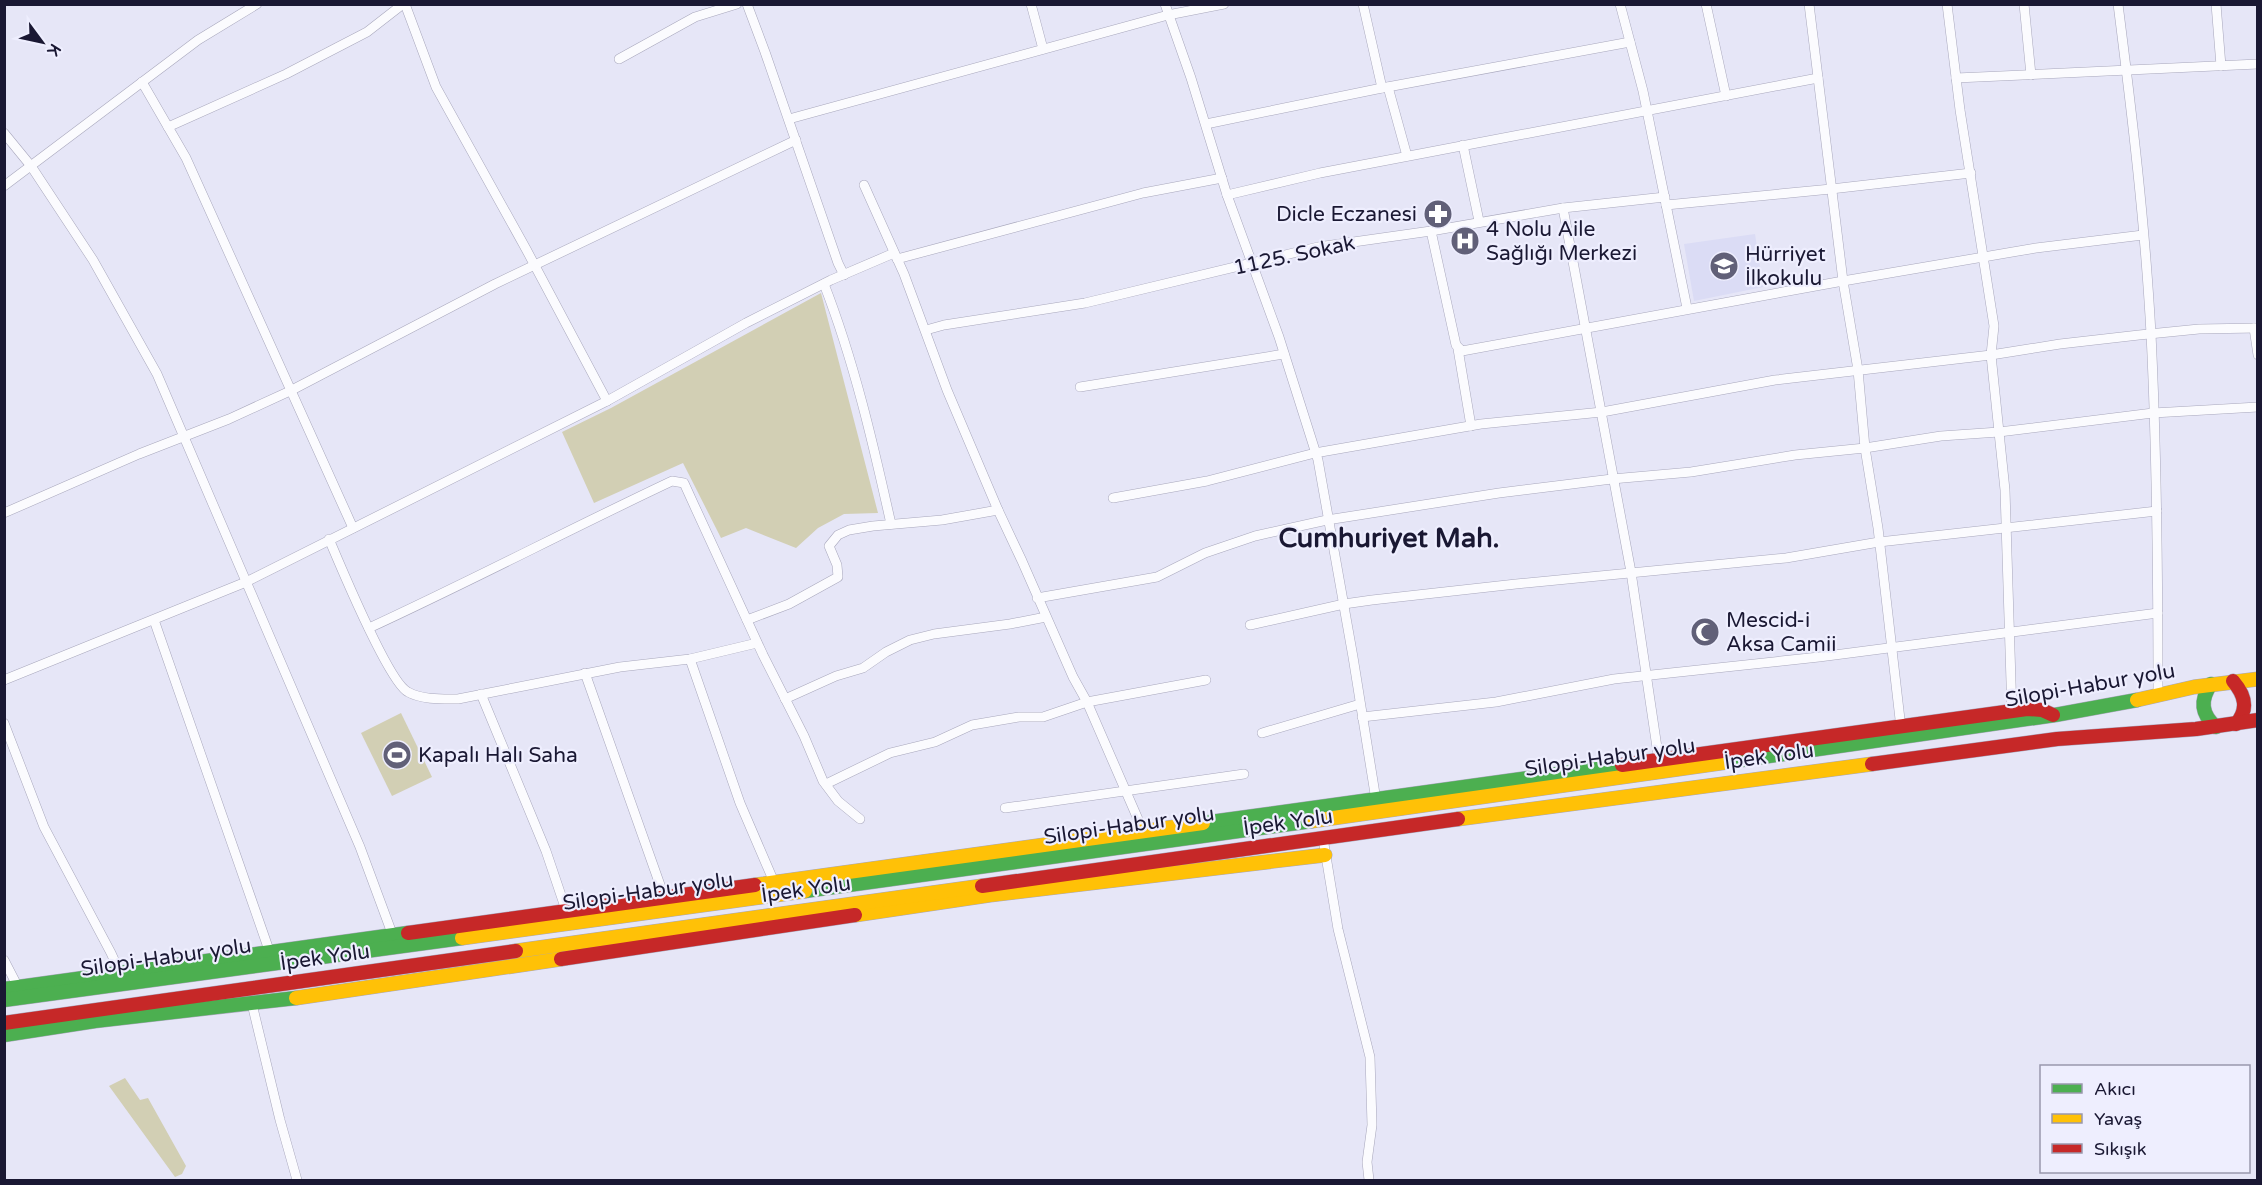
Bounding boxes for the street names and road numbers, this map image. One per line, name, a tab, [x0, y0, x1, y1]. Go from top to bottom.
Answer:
street label: 1125. Sokak	[1231, 230, 1357, 281]
street label: Silopi-Habur yolu	[2003, 658, 2177, 713]
street label: Silopi-Habur yolu	[1523, 733, 1697, 782]
street label: İpek Yolu	[1723, 738, 1816, 775]
street label: Silopi-Habur yolu	[1042, 801, 1216, 850]
street label: İpek Yolu	[1242, 804, 1335, 841]
street label: Silopi-Habur yolu	[561, 867, 735, 916]
street label: İpek Yolu	[760, 871, 853, 908]
street label: Silopi-Habur yolu	[79, 933, 253, 982]
street label: İpek Yolu	[279, 939, 372, 976]

